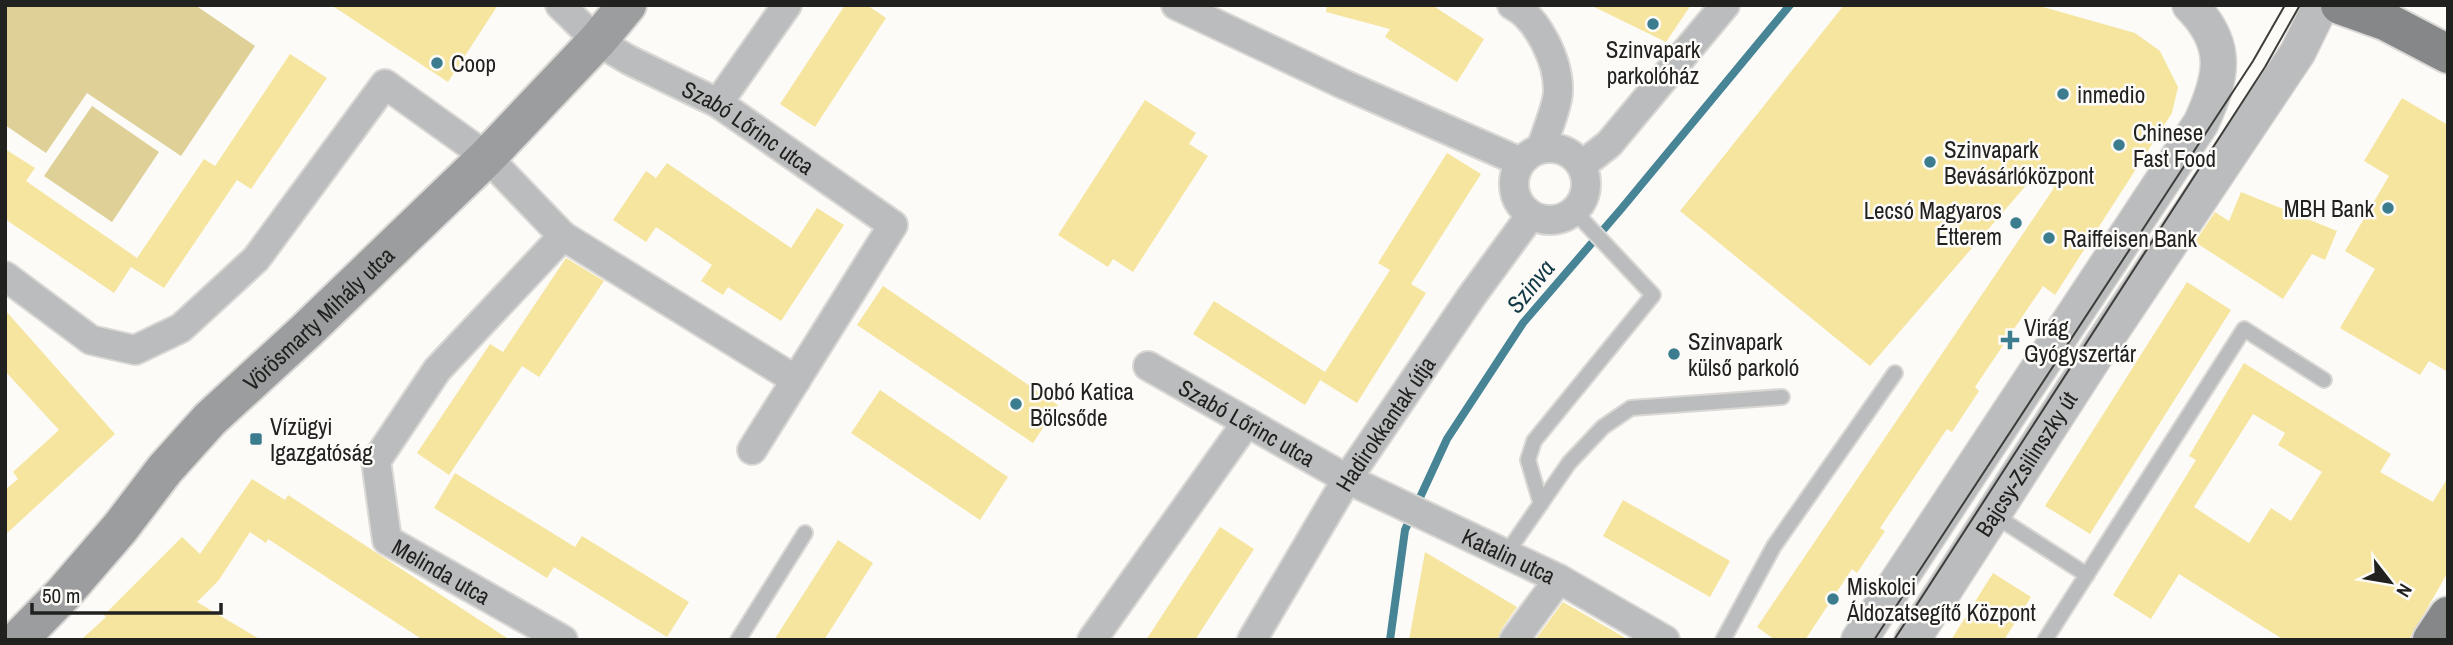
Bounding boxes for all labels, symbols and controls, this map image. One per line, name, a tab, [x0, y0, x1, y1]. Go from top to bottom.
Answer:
marker: Szinvapark parkolóház	[1645, 16, 1661, 32]
place label: Szinvapark parkolóház	[1606, 34, 1701, 91]
place label: Coop	[451, 48, 496, 79]
marker: Coop	[429, 55, 445, 71]
street label: Szabó Lőrinc utca	[677, 73, 821, 181]
place label: inmedio	[2077, 79, 2145, 110]
marker: inmedio	[2055, 86, 2071, 102]
place label: Chinese Fast Food	[2133, 117, 2216, 174]
place label: Szinvapark Bevásárlóközpont	[1944, 134, 2094, 191]
marker: Chinese Fast Food	[2111, 137, 2127, 153]
marker: Szinvapark Bevásárlóközpont	[1922, 154, 1938, 170]
place label: MBH Bank	[2284, 193, 2375, 224]
place label: Lecsó Magyaros Étterem	[1864, 195, 2002, 252]
marker: MBH Bank	[2380, 200, 2396, 216]
marker: Lecsó Magyaros Étterem	[2008, 215, 2024, 231]
place label: Raiffeisen Bank	[2063, 223, 2197, 254]
marker: Raiffeisen Bank	[2041, 230, 2057, 246]
street label: Vörösmarty Mihály utca	[236, 239, 401, 397]
water label: Szinva	[1499, 253, 1561, 319]
place label: Virág Gyógyszertár	[2024, 312, 2137, 369]
place label: Szinvapark külső parkoló	[1688, 326, 1799, 383]
marker: Virág Gyógyszertár	[2002, 332, 2018, 348]
marker: Szinvapark külső parkoló	[1666, 346, 1682, 362]
street label: Hadirokkantak útja	[1328, 349, 1442, 497]
street label: Szabó Lőrinc utca	[1173, 371, 1321, 474]
place label: Dobó Katica Bölcsőde	[1030, 376, 1134, 433]
street label: Bajcsy-Zsilinszky út	[1968, 385, 2084, 542]
marker: Dobó Katica Bölcsőde	[1008, 396, 1024, 412]
place label: Vízügyi Igazgatóság	[270, 411, 373, 468]
marker: Vízügyi Igazgatóság	[248, 431, 264, 447]
street label: Katalin utca	[1457, 520, 1561, 591]
street label: Melinda utca	[387, 531, 497, 611]
north arrow	[2355, 547, 2425, 617]
place label: Miskolci Áldozatsegítő Központ	[1846, 571, 2036, 628]
scale bar	[32, 572, 220, 616]
text: N	[2391, 579, 2419, 602]
text: 50 m	[42, 581, 80, 610]
marker: Miskolci Áldozatsegítő Központ	[1825, 591, 1841, 607]

